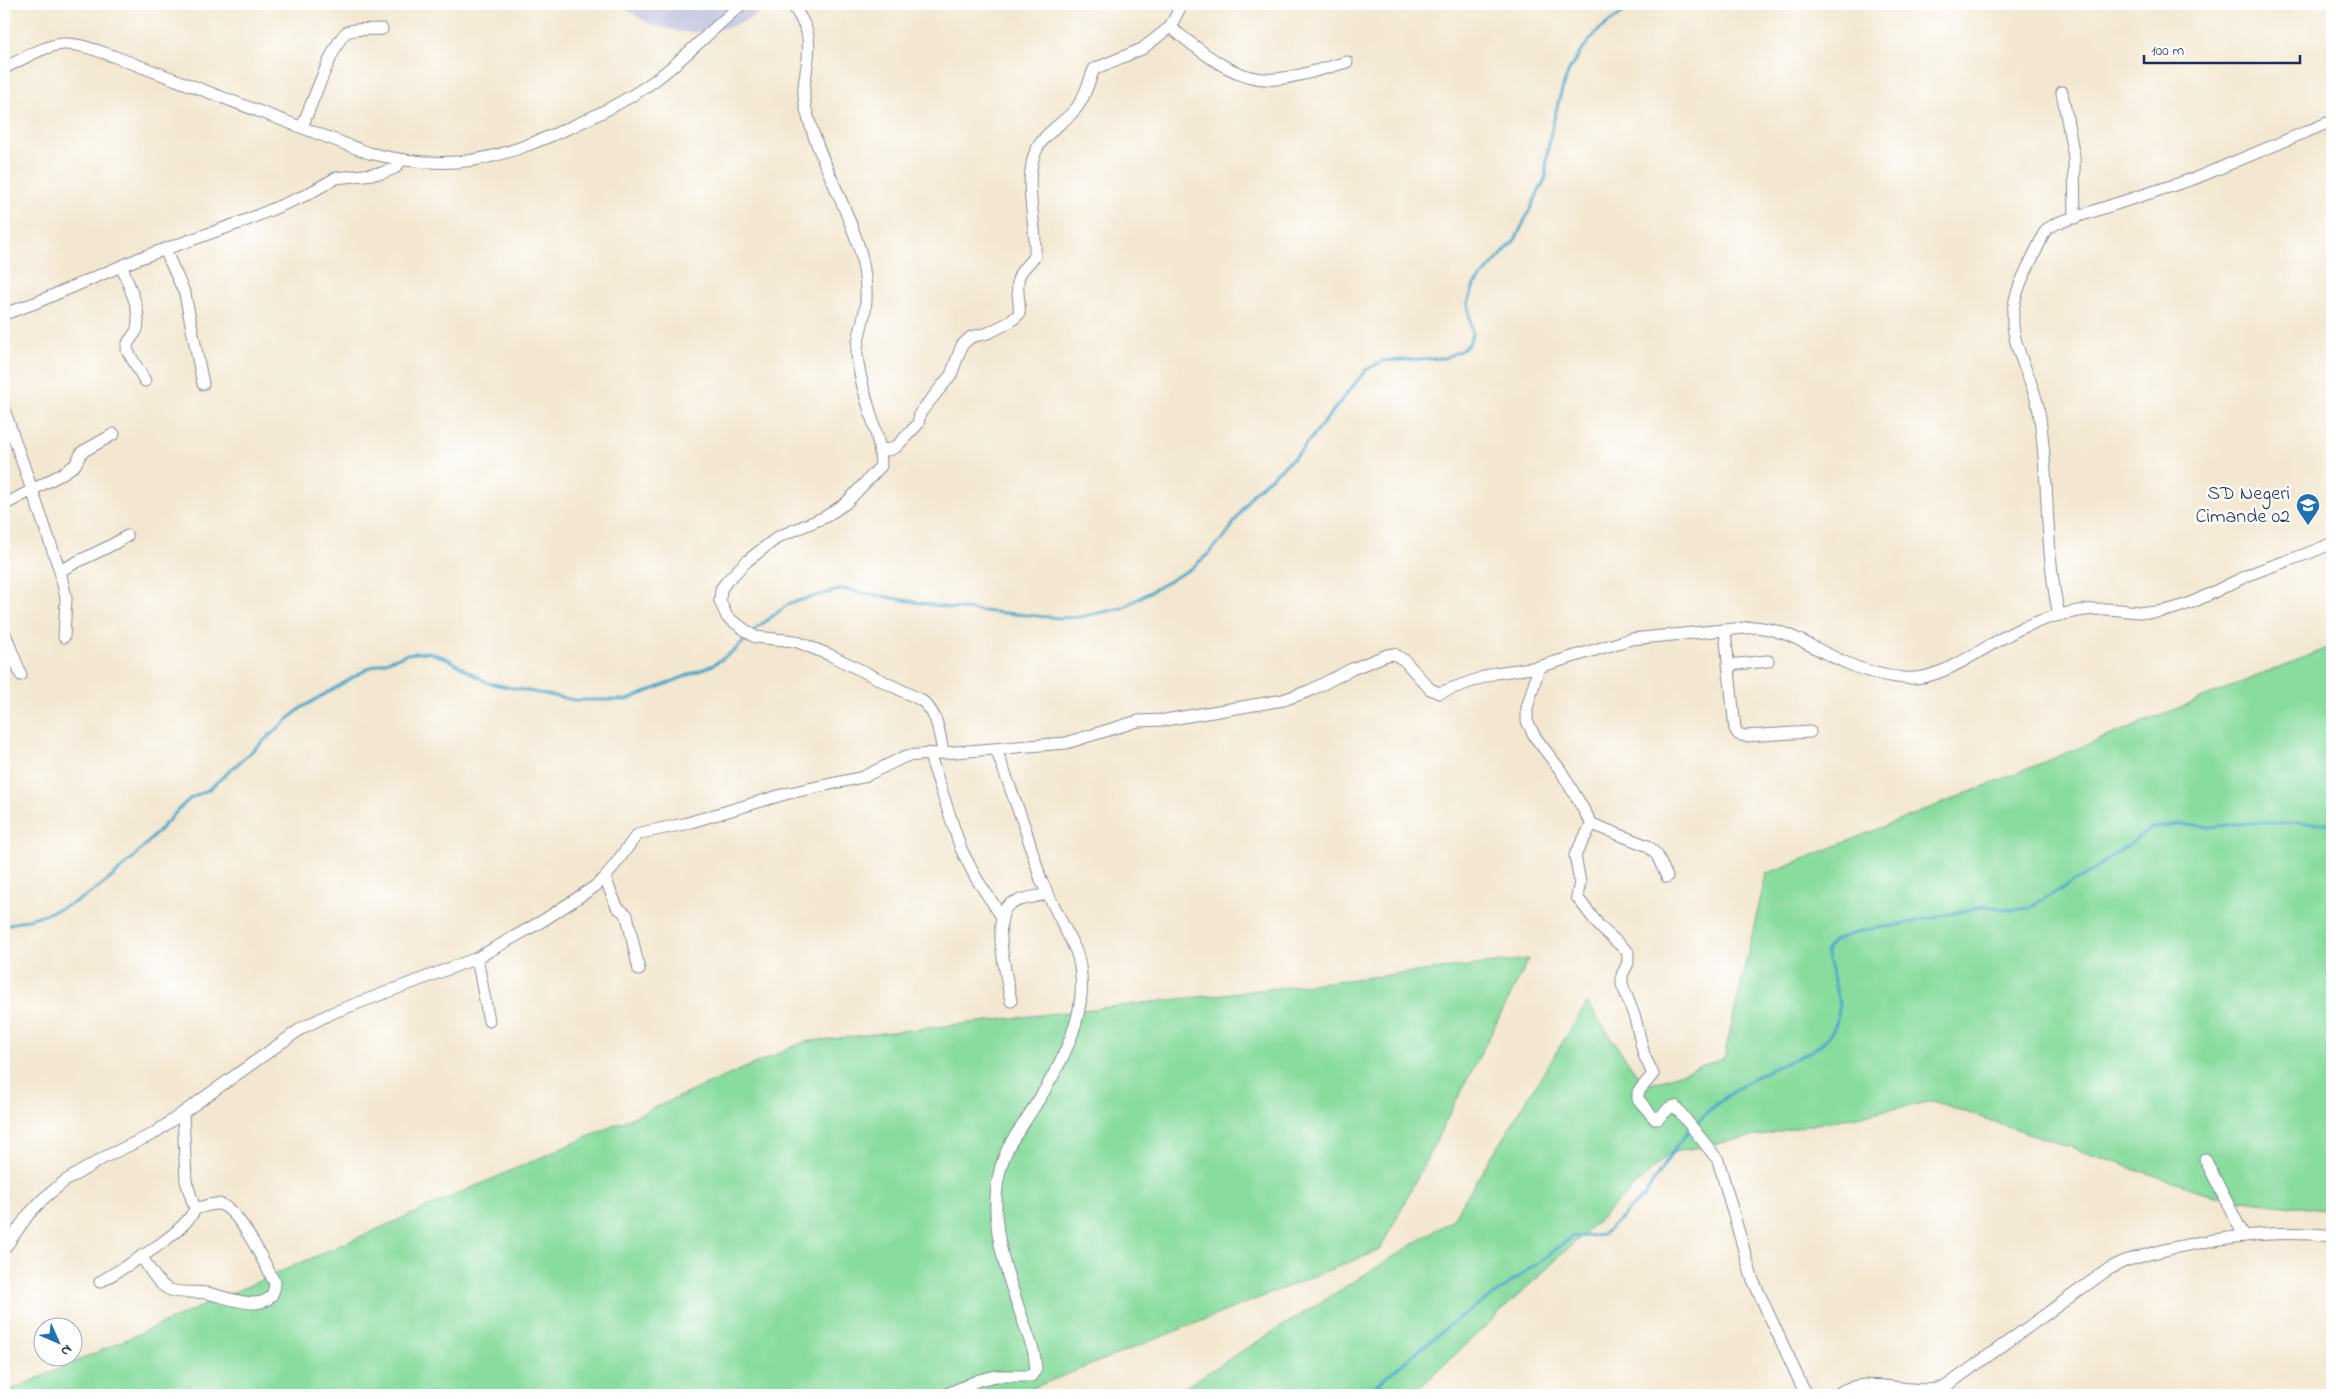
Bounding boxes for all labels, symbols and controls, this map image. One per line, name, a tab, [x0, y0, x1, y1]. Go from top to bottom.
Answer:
scale bar	[2144, 32, 2300, 64]
text: 100 m	[2151, 40, 2184, 62]
place label: SD Negeri Cimande 02	[2195, 480, 2290, 532]
school or university icon: SD Negeri Cimande 02	[2295, 492, 2321, 526]
north arrow	[32, 1316, 82, 1366]
text: N	[55, 1339, 77, 1361]

